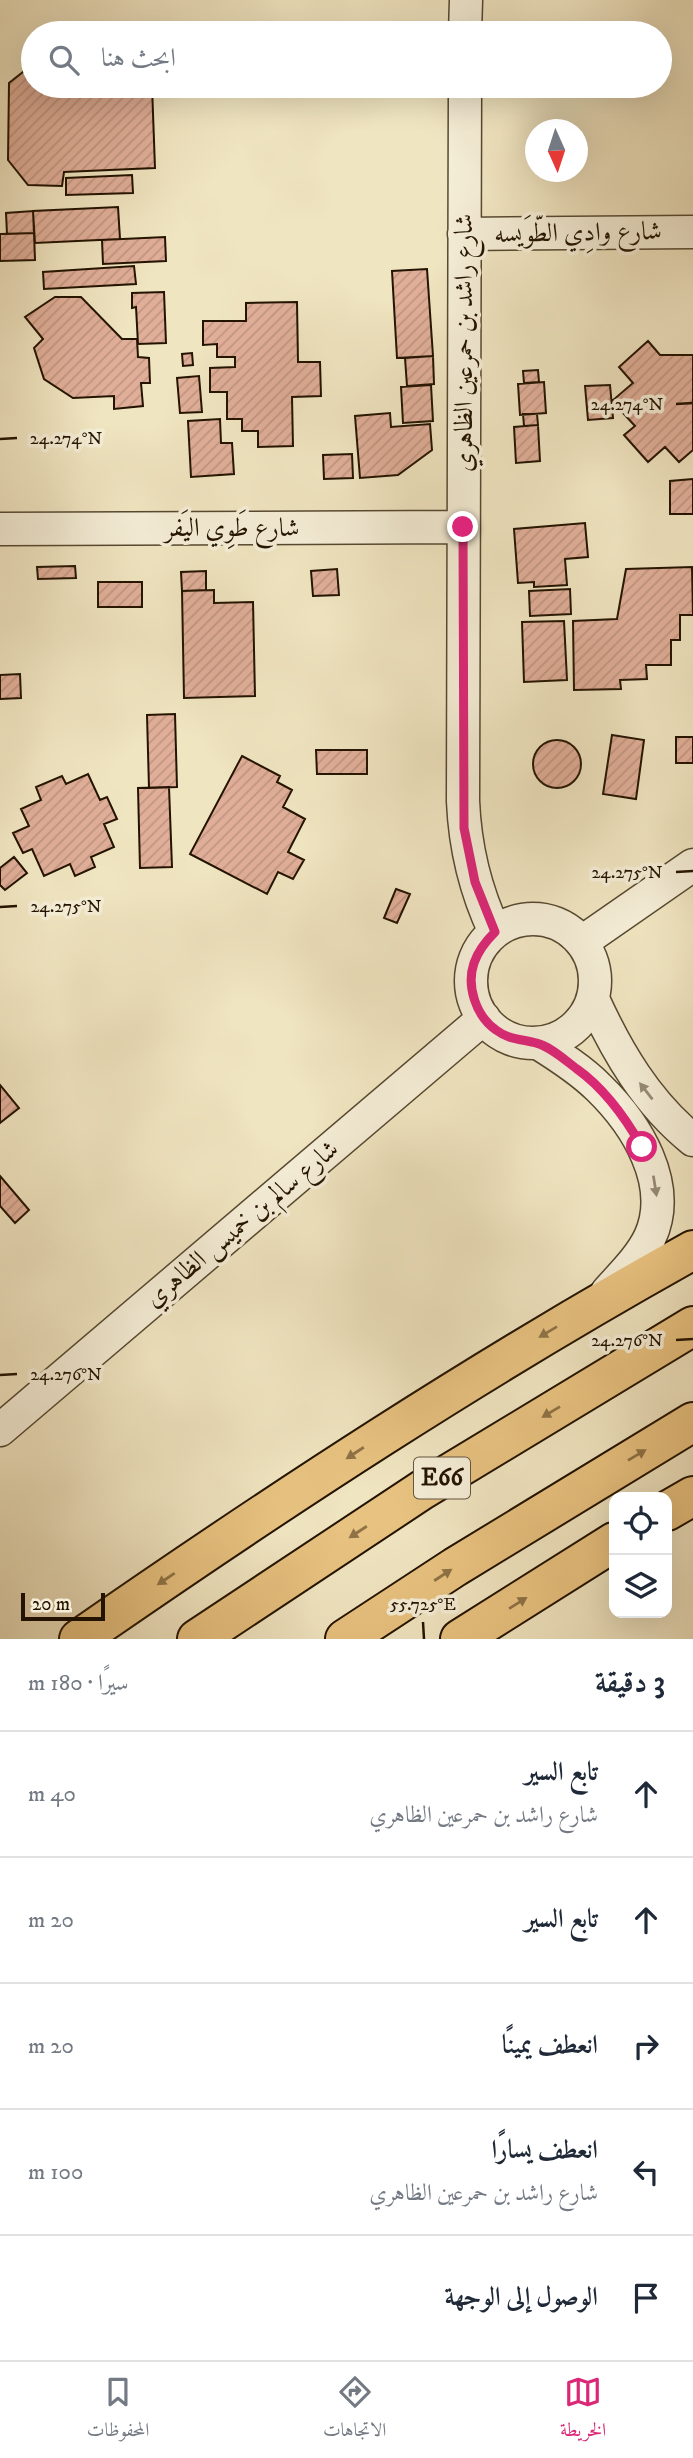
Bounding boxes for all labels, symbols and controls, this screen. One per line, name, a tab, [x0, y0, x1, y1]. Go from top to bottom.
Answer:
search box	[21, 21, 672, 98]
icon: search	[45, 41, 83, 79]
text: ابحث هنا	[101, 42, 176, 75]
north arrow	[525, 119, 588, 182]
street label: شارع وادِي الطّوَيسه	[494, 212, 662, 255]
street label: شارع راشد بن حمرعين الظاهري	[448, 214, 485, 472]
text: 24.274°N	[591, 394, 663, 416]
text: 24.274°N	[30, 428, 102, 450]
street label: شارع طَوِي اليَفر	[161, 509, 300, 549]
route end	[447, 511, 478, 542]
text: 24.275°N	[591, 862, 663, 884]
text: 24.275°N	[30, 896, 102, 918]
one-way arrow	[640, 1082, 654, 1100]
route start	[626, 1131, 657, 1162]
street label: شارع سالم بن خميس الظاهري	[138, 1133, 349, 1319]
one-way arrow	[650, 1175, 661, 1197]
one-way arrow	[539, 1326, 558, 1339]
text: 24.276°N	[591, 1330, 663, 1352]
text: 24.276°N	[30, 1364, 102, 1386]
one-way arrow	[541, 1405, 560, 1418]
one-way arrow	[346, 1446, 365, 1459]
one-way arrow	[627, 1449, 647, 1462]
road number: E66	[414, 1458, 470, 1498]
map controls	[609, 1492, 672, 1618]
button: locate	[609, 1492, 672, 1555]
one-way arrow	[348, 1525, 367, 1538]
button: layers	[609, 1555, 672, 1618]
one-way arrow	[433, 1568, 453, 1581]
one-way arrow	[157, 1572, 175, 1586]
scale bar	[21, 1590, 105, 1622]
text: 20 m	[32, 1593, 70, 1616]
text: 55.725°E	[390, 1594, 456, 1616]
one-way arrow	[508, 1596, 527, 1609]
text: 3 دقيقة	[595, 1665, 665, 1702]
text: سيرًا · 180 m	[28, 1669, 129, 1698]
text: تابع السير	[525, 1756, 598, 1789]
icon: ahead	[627, 1775, 665, 1813]
text: 40 m	[28, 1780, 76, 1809]
text: شارع راشد بن حمرعين الظاهري	[369, 1801, 598, 1830]
icon: ahead	[627, 1901, 665, 1939]
text: تابع السير	[525, 1903, 598, 1936]
text: 20 m	[28, 1906, 74, 1935]
icon: right	[627, 2027, 665, 2065]
text: انعطف يمينًا	[502, 2029, 598, 2062]
text: 20 m	[28, 2032, 74, 2061]
text: انعطف يسارًا	[491, 2134, 598, 2167]
icon: left	[627, 2153, 665, 2191]
text: 100 m	[28, 2158, 83, 2187]
text: شارع راشد بن حمرعين الظاهري	[369, 2179, 598, 2208]
icon: arrive	[627, 2279, 665, 2317]
text: الوصول إلى الوجهة	[444, 2281, 598, 2314]
tab: المحفوظات	[87, 2373, 149, 2448]
tab: الاتجاهات	[323, 2373, 386, 2448]
tab: الخريطة	[560, 2373, 606, 2448]

